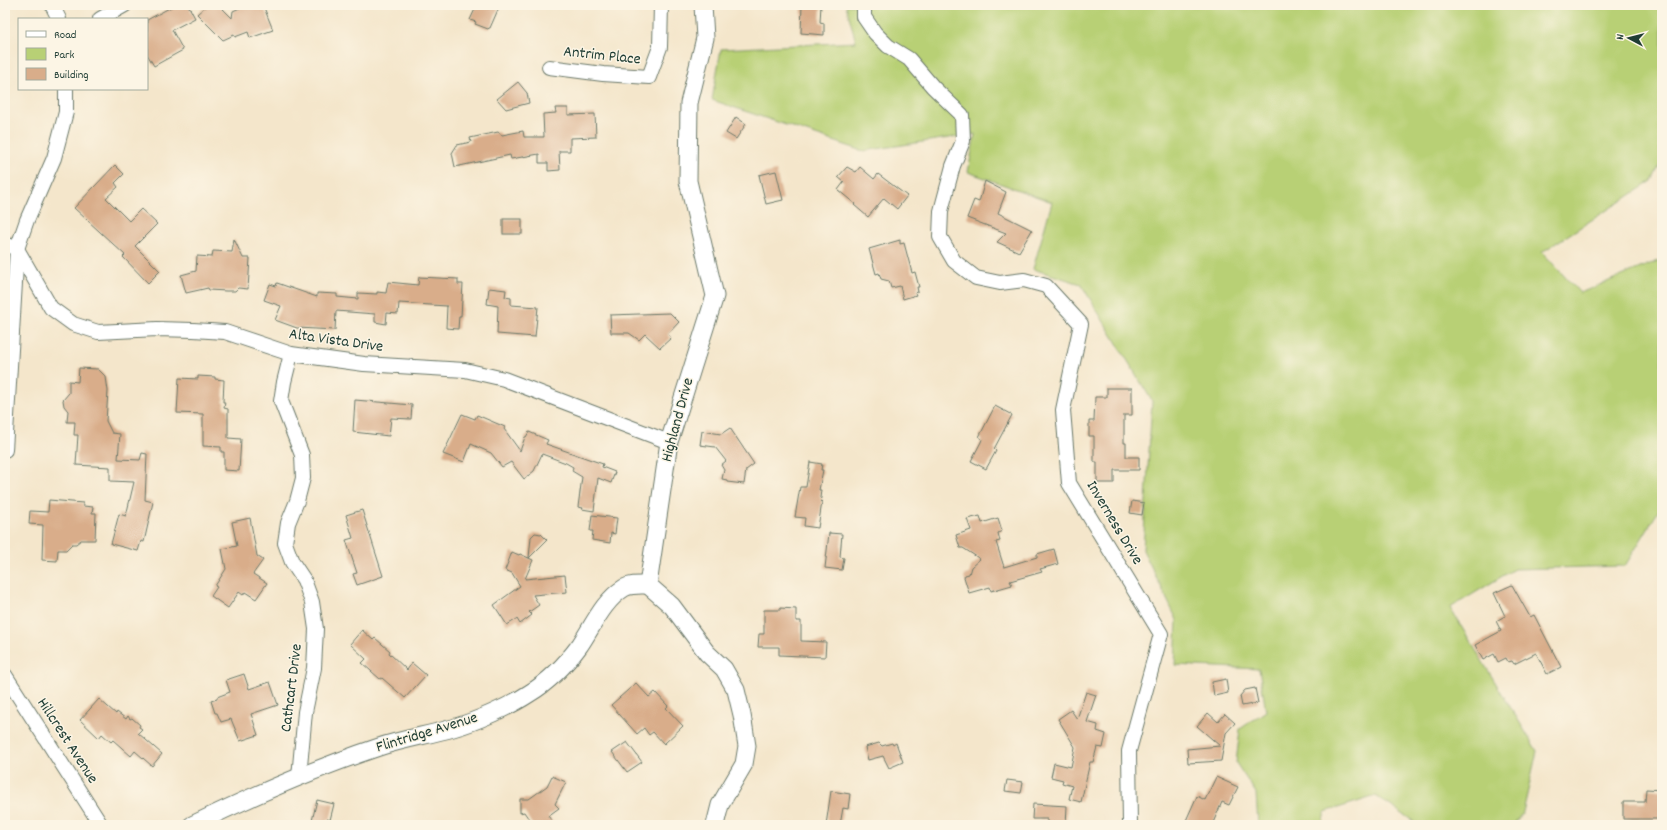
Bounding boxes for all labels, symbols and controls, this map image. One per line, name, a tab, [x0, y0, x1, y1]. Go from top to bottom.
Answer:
legend	[18, 18, 148, 90]
north arrow	[1609, 18, 1649, 58]
text: Road	[54, 27, 76, 44]
text: N	[1613, 33, 1629, 41]
street label: Antrim Place	[562, 41, 642, 71]
text: Park	[54, 47, 75, 64]
text: Building	[54, 67, 89, 84]
street label: Alta Vista Drive	[287, 323, 385, 359]
street label: Highland Drive	[656, 375, 700, 465]
street label: Inverness Drive	[1080, 477, 1148, 569]
street label: Cathcart Drive	[275, 642, 309, 734]
street label: Hillcrest Avenue	[31, 694, 103, 788]
street label: Flintridge Avenue	[373, 707, 481, 759]

